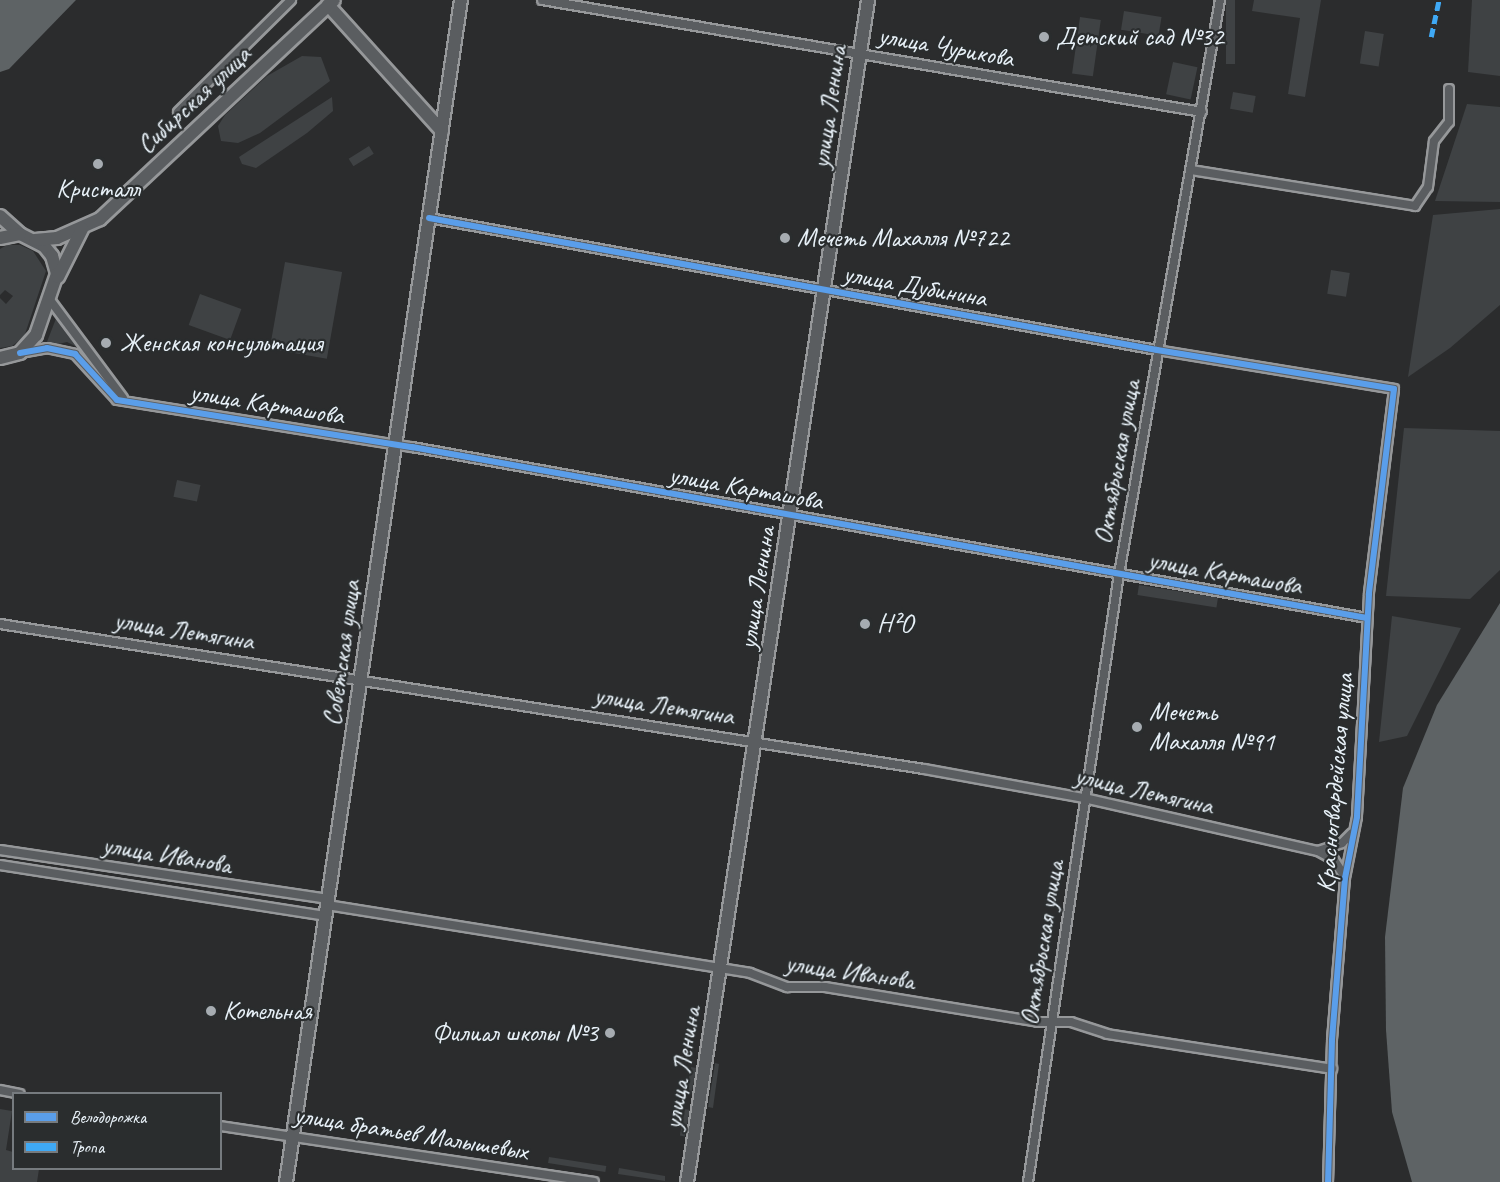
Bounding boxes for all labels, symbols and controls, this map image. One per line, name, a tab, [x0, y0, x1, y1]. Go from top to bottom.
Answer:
street label: улица Чурикова	[876, 20, 1016, 74]
place label: Детский сад №32	[1056, 21, 1224, 53]
marker: Детский сад №32	[1037, 30, 1051, 44]
street label: Сибирская улица	[130, 39, 258, 161]
street label: улица Ленина	[805, 44, 853, 170]
marker: Кристалл	[91, 157, 105, 171]
place label: Кристалл	[56, 173, 140, 205]
place label: Мечеть Махалля №722	[797, 222, 1009, 254]
marker: Мечеть Махалля №722	[778, 231, 792, 245]
street label: улица Дубинина	[841, 258, 989, 314]
place label: Женская консультация	[120, 327, 323, 359]
marker: Женская консультация	[97, 334, 115, 352]
street label: улица Карташова	[186, 376, 348, 432]
street label: Октябрьская улица	[1087, 377, 1147, 547]
street label: улица Карташова	[665, 459, 827, 517]
street label: улица Ленина	[732, 525, 782, 651]
street label: улица Карташова	[1144, 544, 1306, 602]
street label: Советская улица	[316, 577, 368, 729]
street label: улица Летягина	[112, 605, 256, 657]
place label: H²O	[877, 608, 913, 640]
marker: H²O	[858, 617, 872, 631]
street label: Красногвардейская улица	[1310, 671, 1360, 895]
street label: улица Летягина	[592, 680, 736, 732]
place label: Мечеть Махалля №91	[1149, 696, 1275, 758]
marker: Мечеть Махалля №91	[1130, 720, 1144, 734]
street label: улица Летягина	[1072, 760, 1216, 822]
street label: улица Иванова	[100, 829, 234, 881]
street label: Октябрьская улица	[1014, 858, 1070, 1028]
street label: улица Иванова	[783, 948, 917, 996]
place label: Котельная	[223, 995, 312, 1027]
marker: Котельная	[204, 1004, 218, 1018]
street label: улица Ленина	[657, 1005, 707, 1131]
place label: Филиал школы №3	[430, 1017, 598, 1049]
marker: Филиал школы №3	[603, 1026, 617, 1040]
legend	[12, 1092, 222, 1170]
street label: улица братьев Малышевых	[291, 1099, 531, 1167]
text: Велодорожка	[70, 1106, 146, 1128]
text: Тропа	[70, 1136, 104, 1158]

